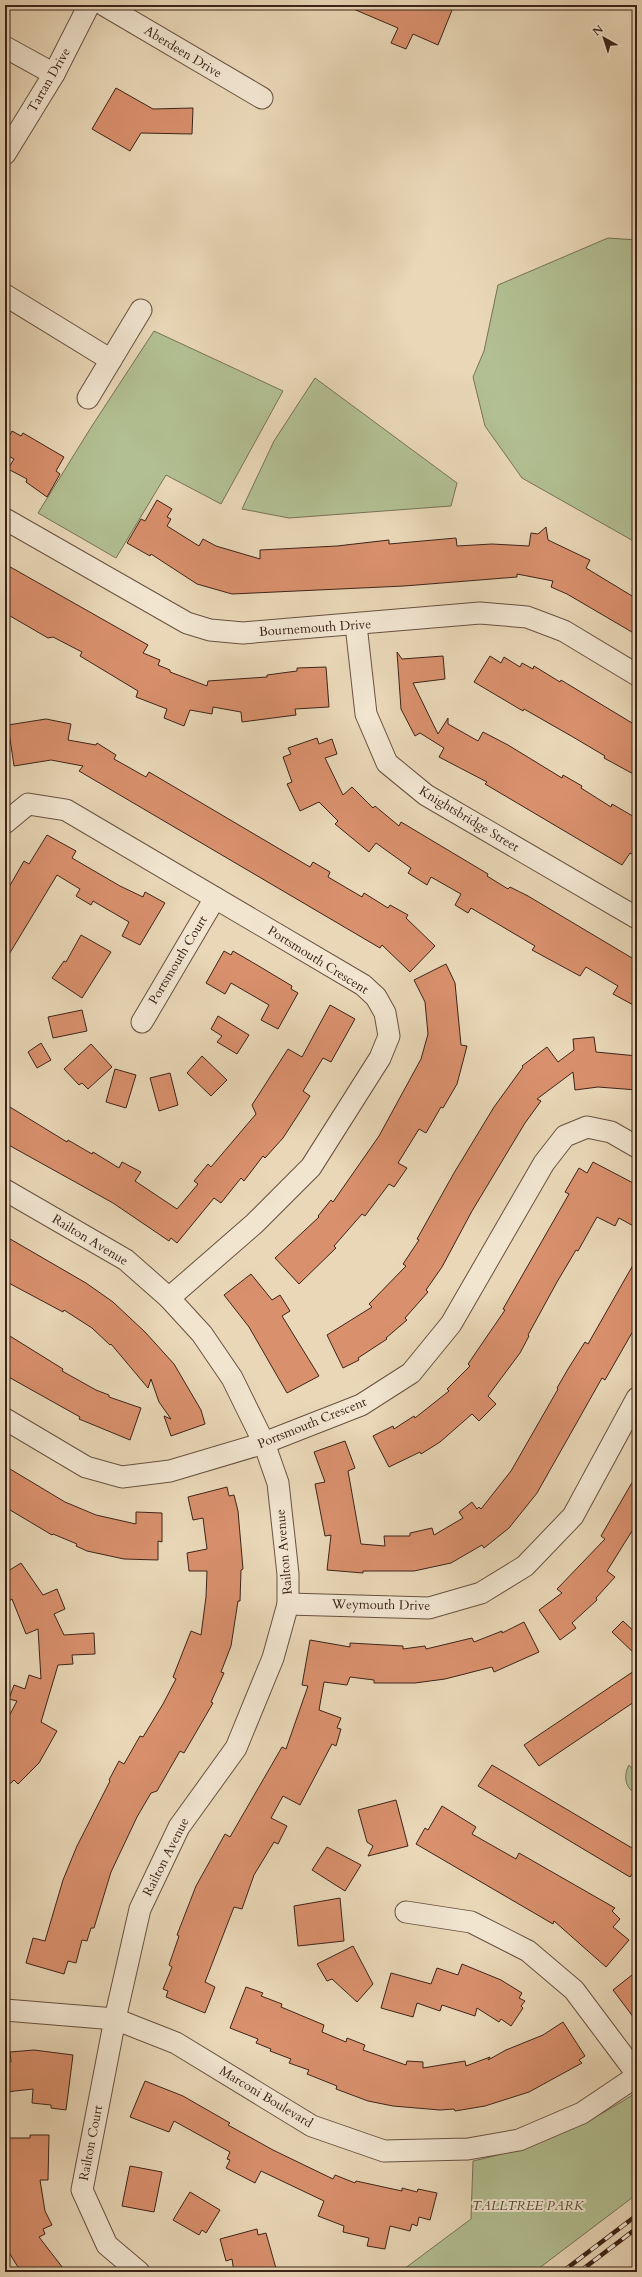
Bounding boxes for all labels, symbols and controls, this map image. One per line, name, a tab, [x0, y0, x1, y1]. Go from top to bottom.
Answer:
north arrow	[584, 18, 624, 58]
text: N	[590, 21, 607, 39]
street label: Aberdeen Drive	[141, 22, 225, 82]
street label: Tartan Drive	[23, 44, 75, 116]
street label: Bournemouth Drive	[258, 615, 372, 641]
street label: Knightsbridge Street	[416, 782, 522, 856]
street label: Portsmouth Court	[144, 912, 212, 1008]
street label: Portsmouth Crescent	[264, 922, 372, 998]
street label: Railton Avenue	[49, 1210, 131, 1270]
street label: Portsmouth Crescent	[255, 1393, 369, 1453]
street label: Railton Avenue	[271, 1508, 297, 1596]
street label: Weymouth Drive	[331, 1595, 430, 1615]
street label: Railton Avenue	[139, 1815, 194, 1899]
street label: Marconi Boulevard	[216, 2062, 316, 2132]
street label: Railton Court	[75, 2104, 107, 2182]
park label: TALLTREE PARK	[472, 2197, 585, 2215]

